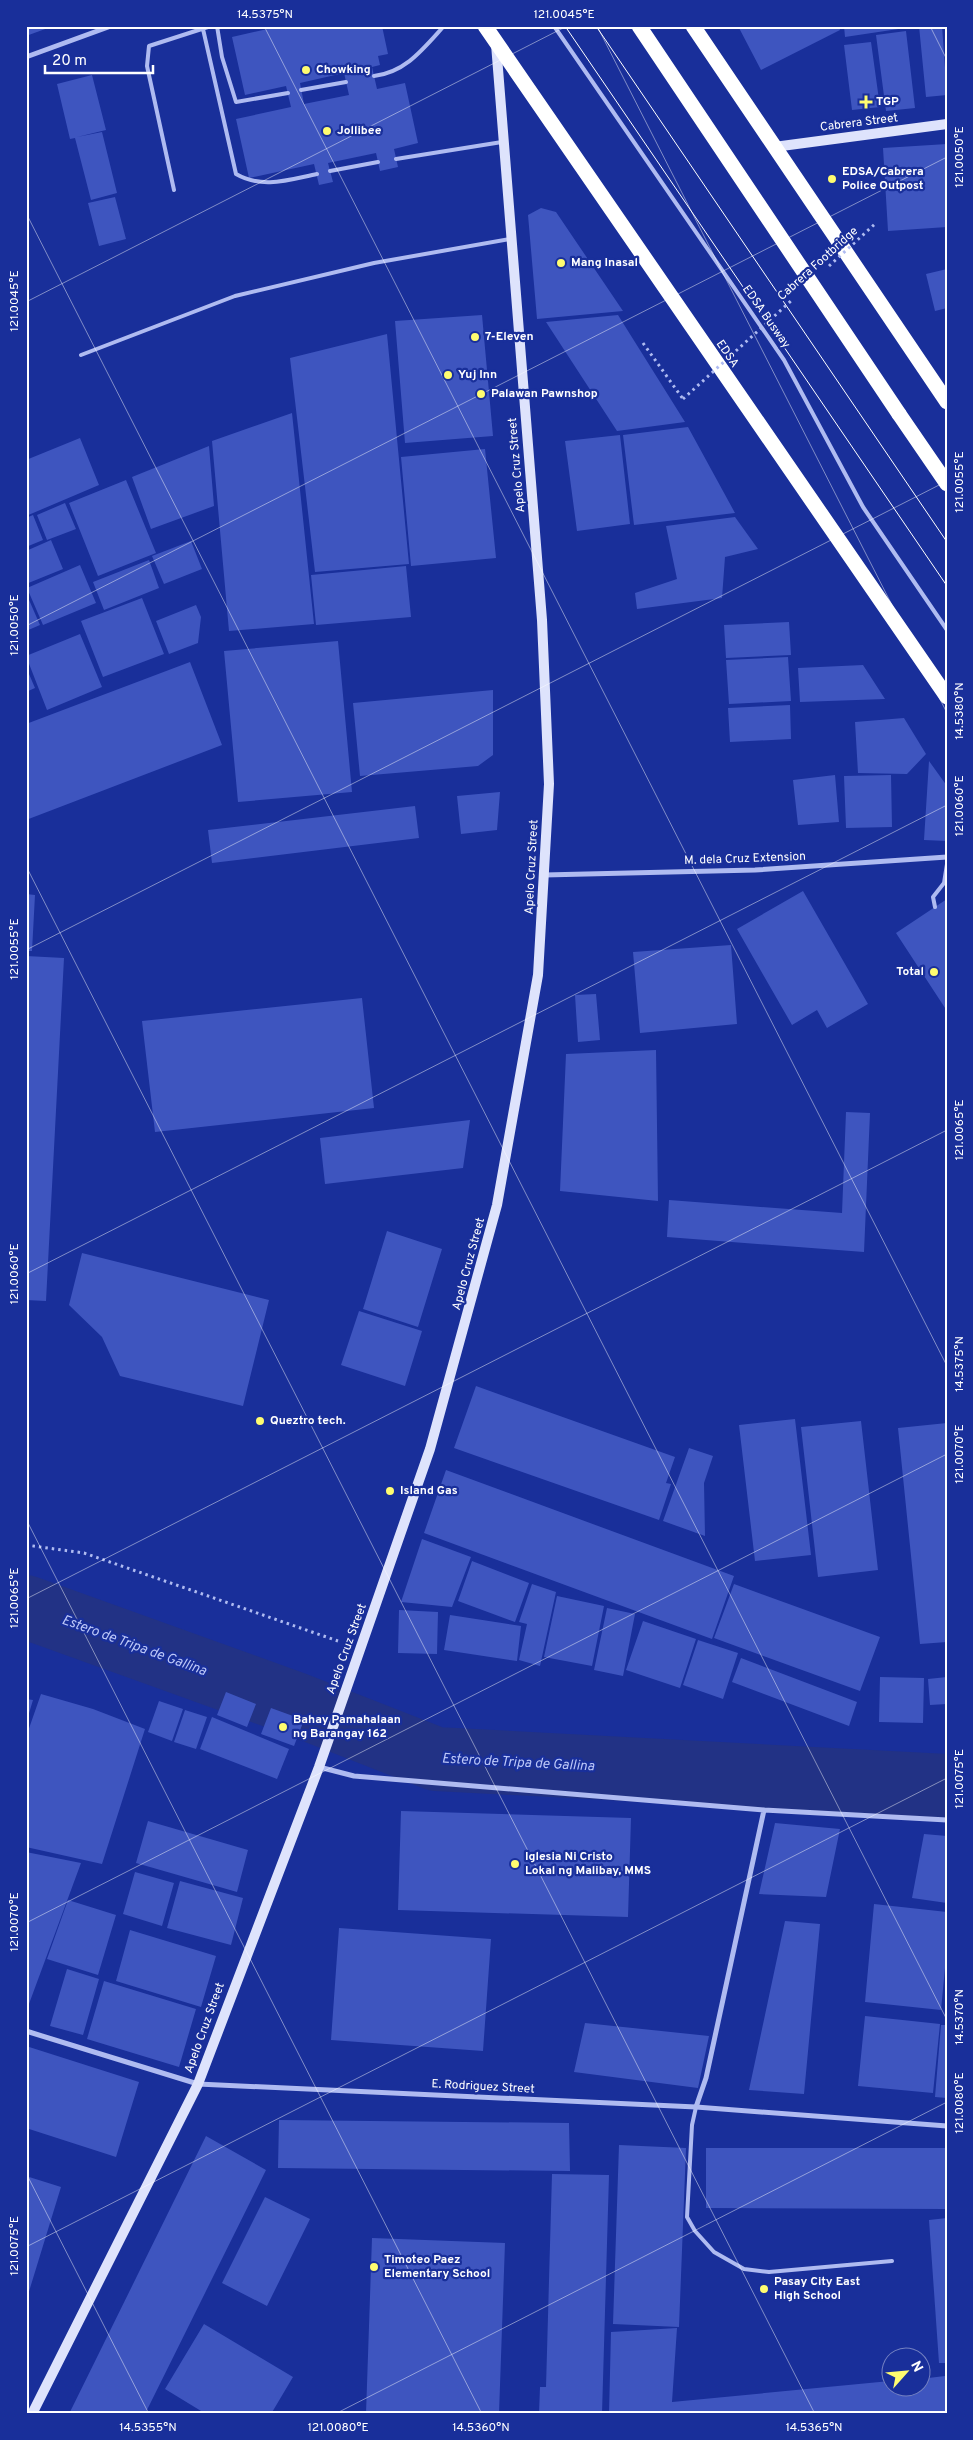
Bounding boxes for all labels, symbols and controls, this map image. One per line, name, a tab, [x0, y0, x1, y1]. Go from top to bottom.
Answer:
text: 14.5375°N	[237, 7, 293, 23]
text: 121.0045°E	[533, 7, 595, 23]
scale bar	[45, 42, 152, 74]
text: 20 m	[52, 52, 87, 71]
place label: Chowking	[316, 62, 371, 78]
marker: Chowking	[300, 64, 312, 76]
place label: TGP	[876, 94, 899, 110]
marker: TGP	[860, 96, 872, 108]
street label: Cabrera Street	[819, 110, 899, 136]
place label: Jollibee	[337, 123, 382, 139]
marker: Jollibee	[321, 125, 333, 137]
text: 121.0050°E	[952, 126, 968, 188]
place label: EDSA/Cabrera Police Outpost	[842, 164, 924, 194]
marker: EDSA/Cabrera Police Outpost	[826, 173, 838, 185]
street label: Cabrera Footbridge	[774, 224, 862, 304]
place label: Mang Inasal	[571, 255, 638, 271]
marker: Mang Inasal	[555, 257, 567, 269]
text: 121.0045°E	[7, 270, 23, 332]
street label: EDSA Busway	[738, 282, 794, 352]
place label: 7-Eleven	[485, 329, 534, 345]
marker: 7-Eleven	[469, 331, 481, 343]
street label: EDSA	[712, 337, 742, 371]
place label: Yuj Inn	[458, 367, 497, 383]
marker: Yuj Inn	[442, 369, 454, 381]
place label: Palawan Pawnshop	[491, 386, 598, 402]
marker: Palawan Pawnshop	[475, 388, 487, 400]
street label: Apelo Cruz Street	[505, 417, 529, 513]
text: 121.0055°E	[952, 451, 968, 513]
text: 121.0050°E	[7, 594, 23, 656]
text: 14.5380°N	[952, 682, 968, 740]
text: 121.0060°E	[952, 775, 968, 837]
street label: Apelo Cruz Street	[522, 819, 542, 915]
street label: M. dela Cruz Extension	[684, 849, 806, 869]
text: 121.0055°E	[7, 918, 23, 980]
place label: Total	[896, 964, 924, 980]
marker: Total	[928, 966, 940, 978]
text: 121.0065°E	[952, 1100, 968, 1160]
street label: Apelo Cruz Street	[449, 1216, 489, 1312]
text: 121.0060°E	[7, 1243, 23, 1305]
text: 14.5375°N	[952, 1336, 968, 1392]
place label: Queztro tech.	[270, 1413, 346, 1429]
marker: Queztro tech.	[254, 1415, 266, 1427]
text: 121.0070°E	[952, 1424, 968, 1484]
place label: Island Gas	[400, 1483, 458, 1499]
marker: Island Gas	[384, 1485, 396, 1497]
text: 121.0065°E	[7, 1568, 23, 1628]
street label: Apelo Cruz Street	[323, 1602, 371, 1696]
water label: Estero de Tripa de Gallina	[59, 1612, 209, 1680]
place label: Bahay Pamahalaan ng Barangay 162	[293, 1712, 401, 1742]
marker: Bahay Pamahalaan ng Barangay 162	[277, 1721, 289, 1733]
text: 121.0075°E	[952, 1749, 968, 1809]
water label: Estero de Tripa de Gallina	[441, 1751, 596, 1776]
place label: Iglesia Ni Cristo Lokal ng Malibay, MMS	[525, 1849, 651, 1879]
marker: Iglesia Ni Cristo Lokal ng Malibay, MMS	[509, 1858, 521, 1870]
text: 121.0070°E	[7, 1892, 23, 1952]
street label: Apelo Cruz Street	[181, 1981, 229, 2075]
text: 14.5370°N	[952, 1989, 968, 2045]
text: 121.0080°E	[952, 2072, 968, 2134]
street label: E. Rodriguez Street	[431, 2076, 535, 2098]
text: 121.0075°E	[7, 2216, 23, 2276]
place label: Timoteo Paez Elementary School	[384, 2252, 490, 2282]
marker: Timoteo Paez Elementary School	[368, 2261, 380, 2273]
place label: Pasay City East High School	[774, 2274, 860, 2304]
marker: Pasay City East High School	[758, 2283, 770, 2295]
north arrow	[880, 2348, 930, 2398]
text: N	[906, 2358, 926, 2375]
text: 14.5355°N	[119, 2420, 177, 2436]
text: 121.0080°E	[307, 2420, 369, 2436]
text: 14.5360°N	[452, 2420, 510, 2436]
text: 14.5365°N	[785, 2420, 843, 2436]

